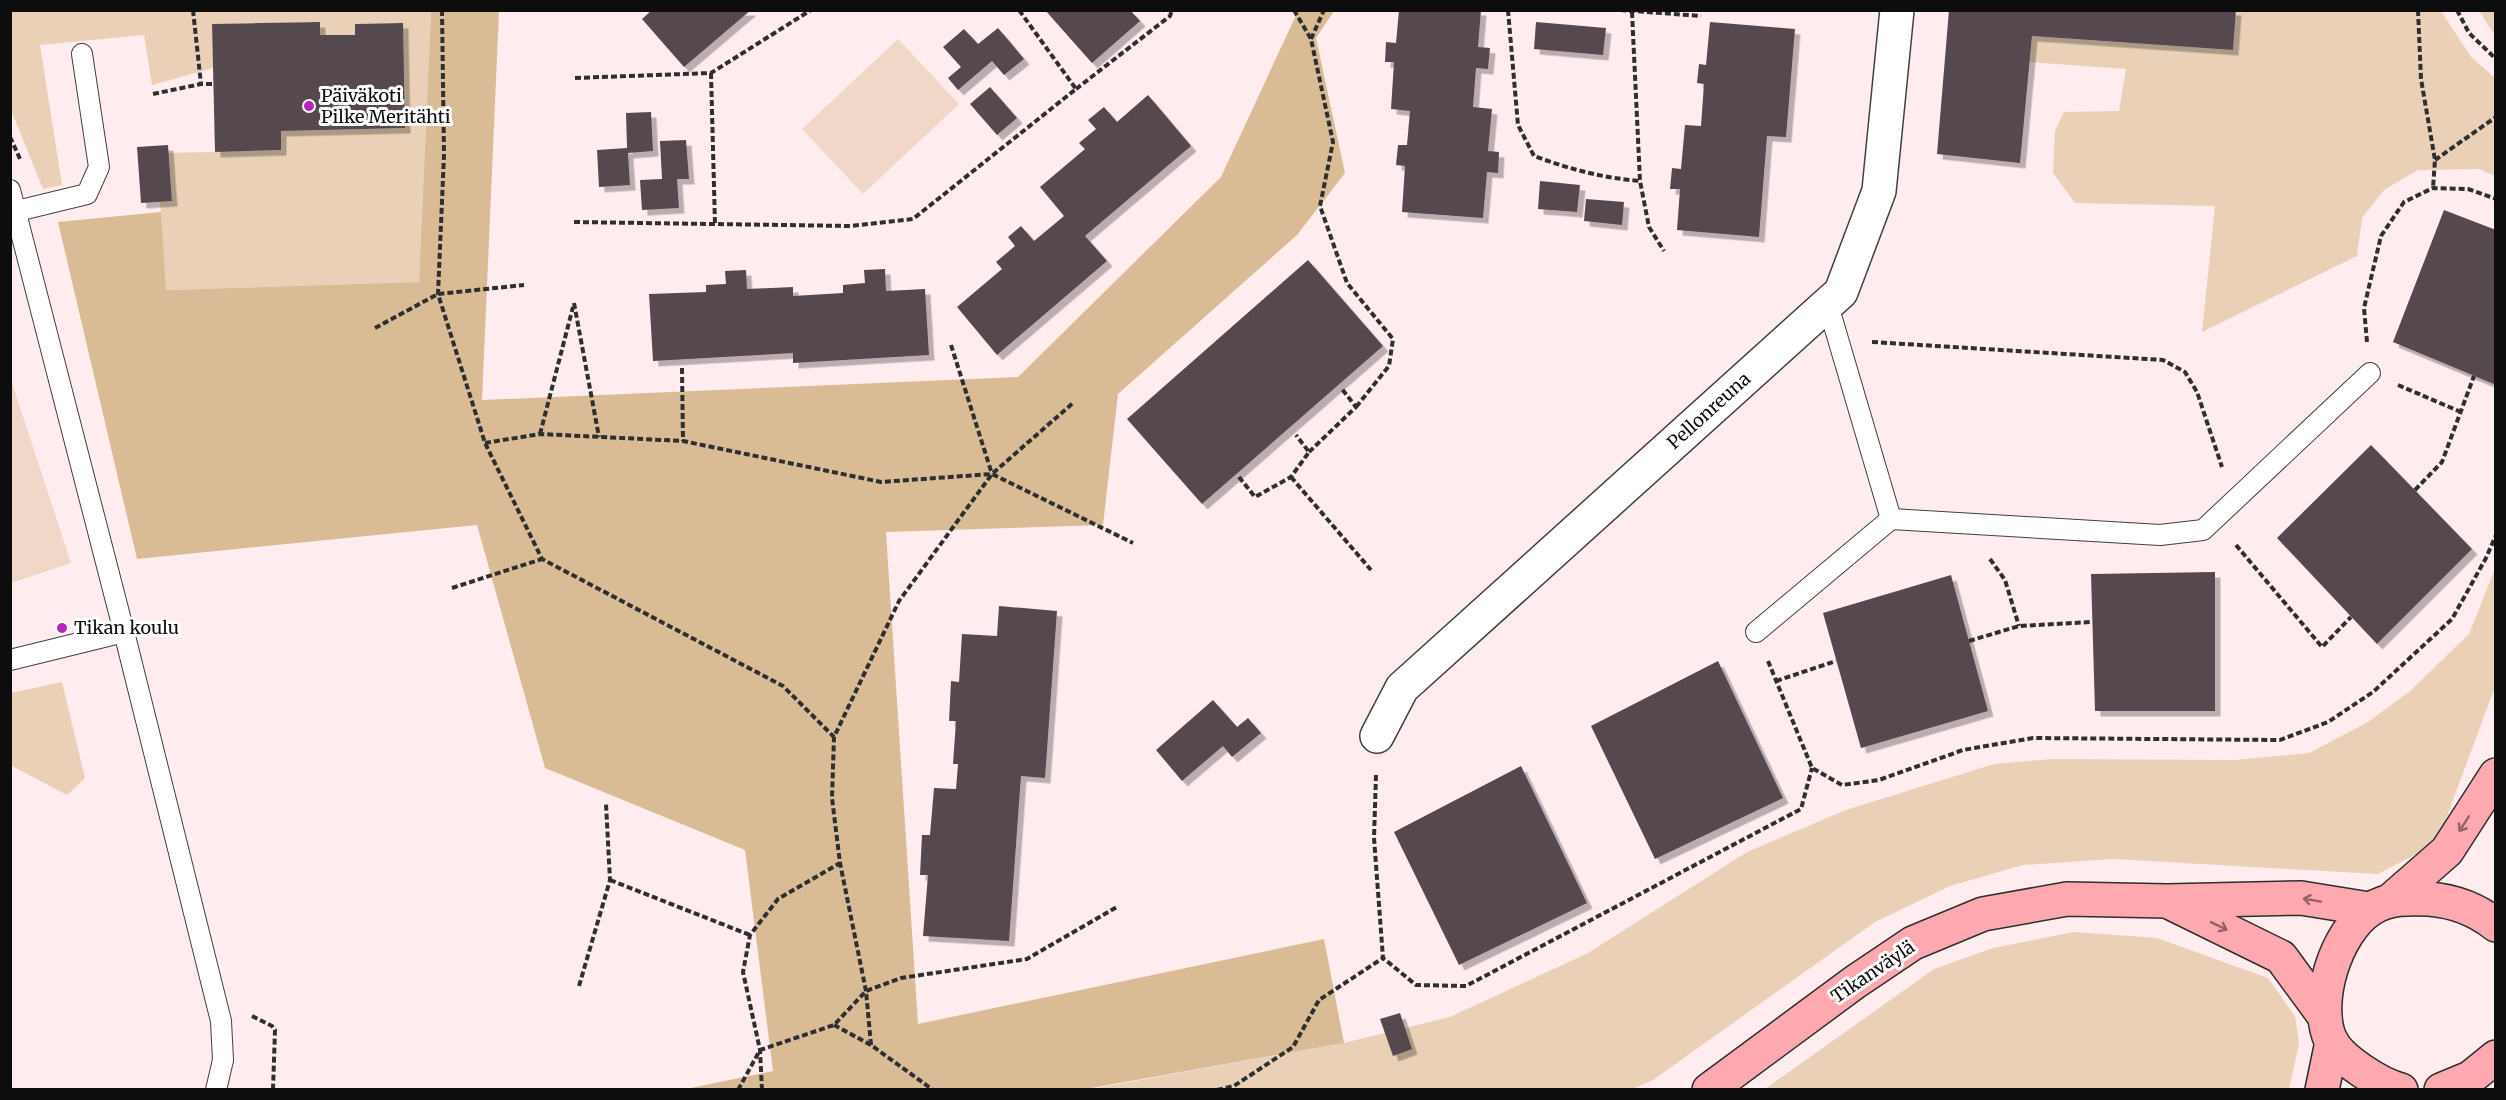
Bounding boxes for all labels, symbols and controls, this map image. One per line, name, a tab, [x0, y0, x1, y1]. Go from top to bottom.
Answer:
place label: Päiväkoti Pilke Meritähti	[321, 84, 451, 128]
marker: Päiväkoti Pilke Meritähti	[302, 99, 316, 113]
street label: Pellonreuna	[1662, 367, 1755, 454]
place label: Tikan koulu	[74, 616, 179, 639]
marker: Tikan koulu	[55, 621, 69, 635]
one-way arrow	[2458, 815, 2470, 832]
one-way arrow	[2302, 894, 2322, 905]
one-way arrow	[2210, 921, 2228, 933]
street label: Tikanväylä	[1827, 935, 1919, 1008]

